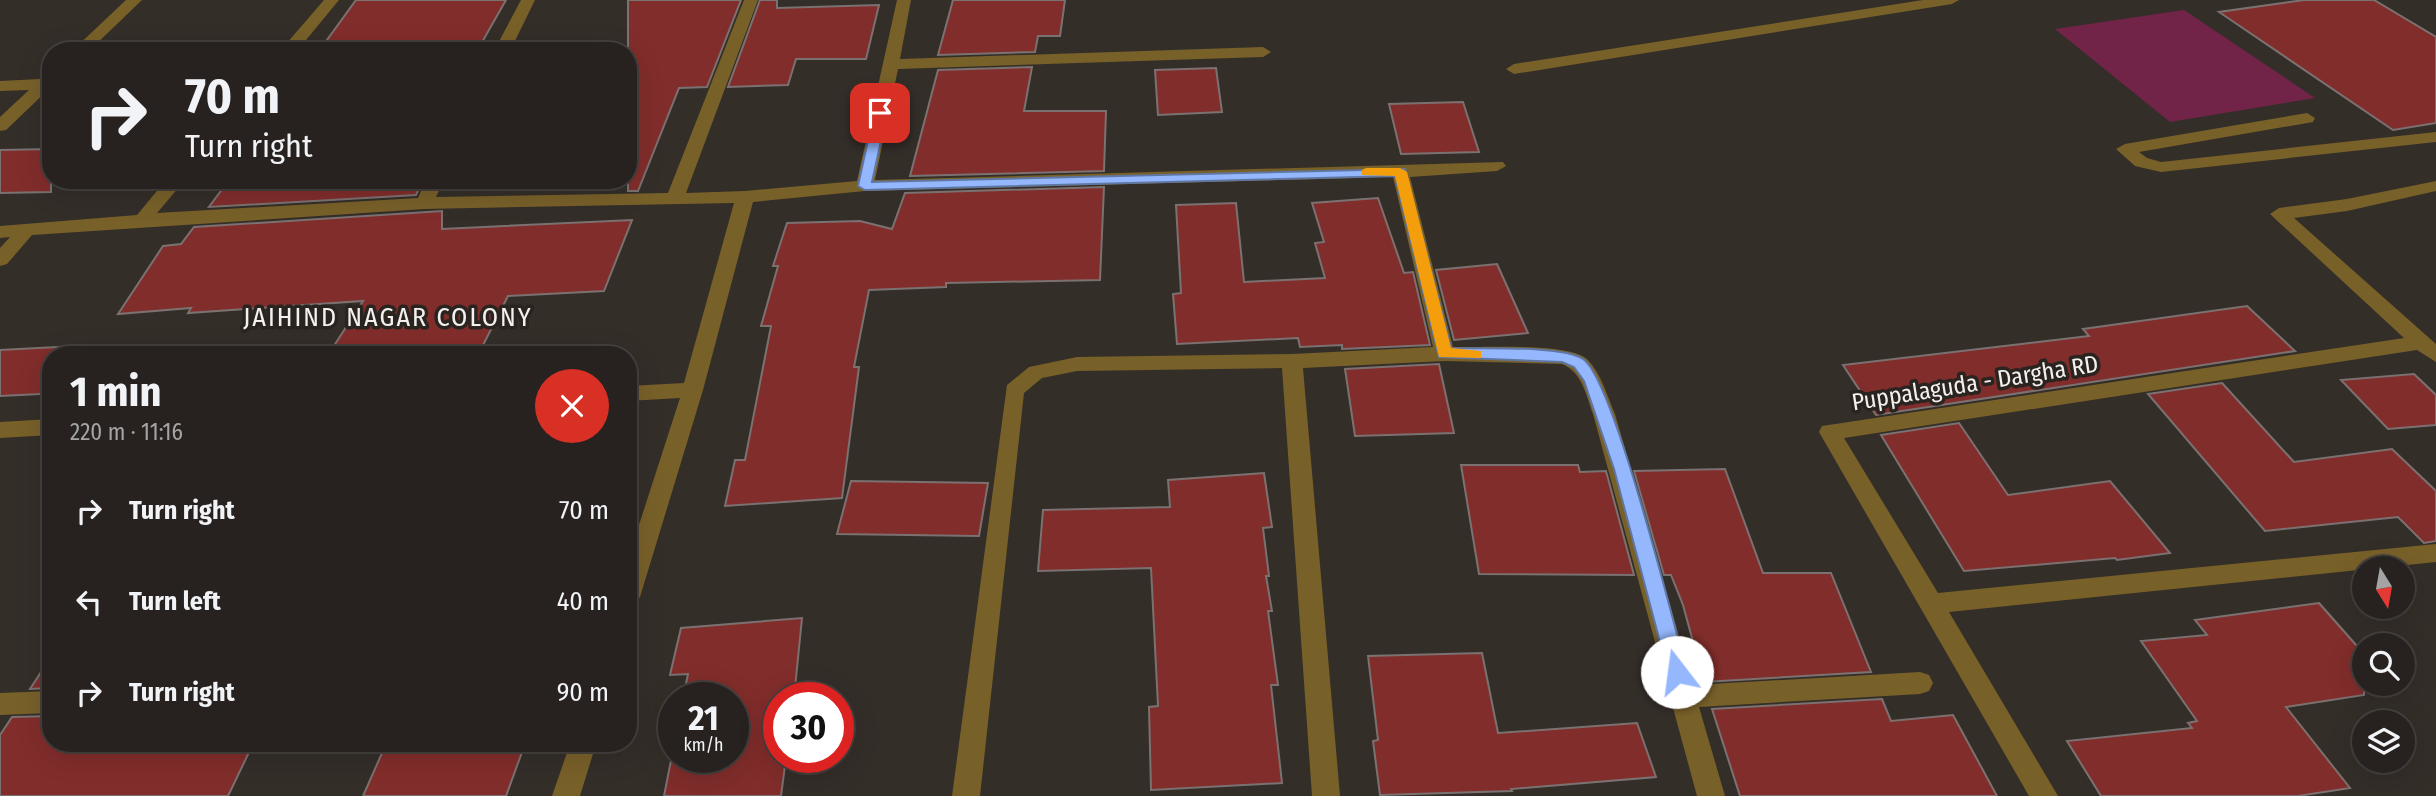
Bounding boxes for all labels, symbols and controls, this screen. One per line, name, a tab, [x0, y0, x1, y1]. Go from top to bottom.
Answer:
text: 70 m	[185, 67, 280, 126]
icon: right	[70, 70, 161, 161]
pin	[850, 83, 910, 143]
icon: arrive	[861, 94, 899, 132]
text: Turn right	[185, 127, 312, 165]
district label: JAIHIND NAGAR COLONY	[243, 302, 533, 333]
street label: Puppalaguda - Dargha RD	[1850, 350, 2100, 416]
text: 1 min	[70, 367, 161, 417]
button: close	[535, 369, 609, 443]
text: 220 m · 11:16	[70, 418, 183, 446]
icon: right	[70, 492, 108, 530]
text: Turn right	[129, 495, 235, 526]
text: 70 m	[559, 495, 609, 526]
north arrow	[2352, 556, 2415, 620]
map controls	[2352, 556, 2415, 773]
icon: left	[70, 583, 108, 621]
text: Turn left	[129, 586, 221, 617]
text: 40 m	[557, 586, 609, 617]
button: search	[2352, 633, 2415, 696]
position arrow	[1640, 635, 1714, 709]
icon: right	[70, 674, 108, 712]
text: Turn right	[129, 677, 235, 708]
text: 90 m	[557, 677, 609, 708]
speed limit sign: 30	[763, 682, 854, 773]
text: 21	[688, 697, 719, 739]
button: layers	[2352, 710, 2415, 773]
text: km/h	[683, 734, 724, 756]

